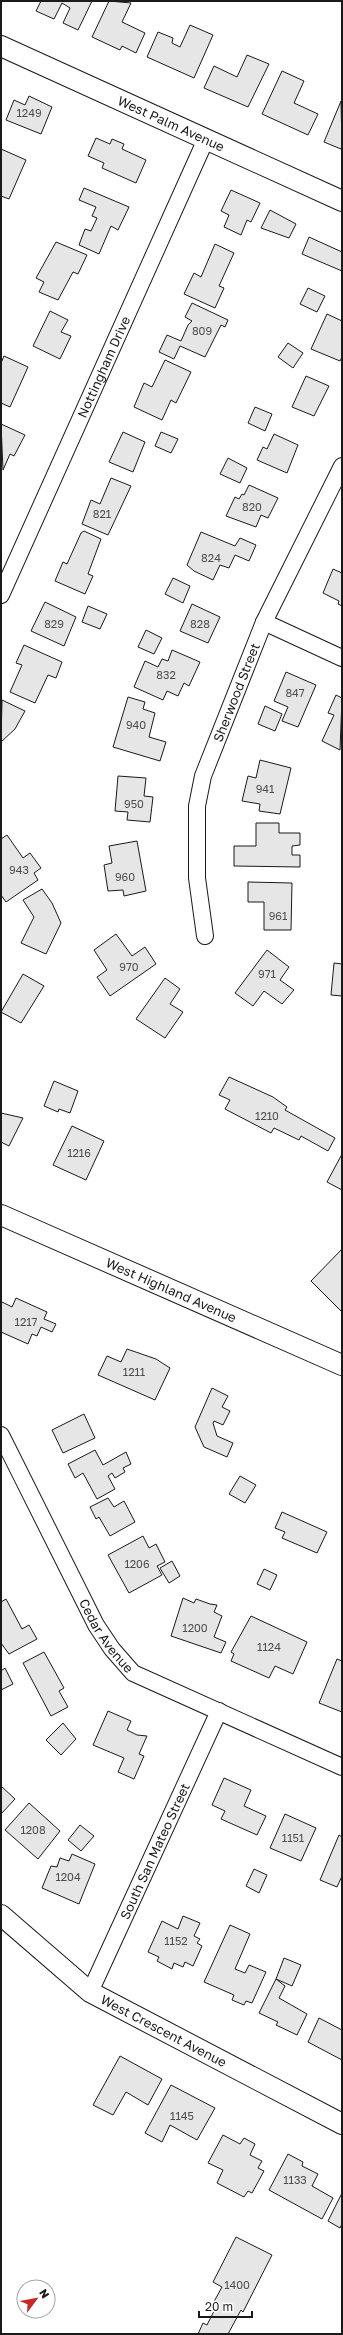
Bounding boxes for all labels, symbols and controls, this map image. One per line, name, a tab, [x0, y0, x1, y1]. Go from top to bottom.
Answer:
street label: West Palm Avenue	[115, 92, 227, 155]
house number: 1249	[16, 106, 42, 119]
street label: Nottingham Drive	[74, 314, 133, 420]
house number: 809	[192, 324, 212, 337]
house number: 820	[242, 500, 262, 513]
house number: 821	[93, 507, 111, 520]
house number: 824	[201, 551, 221, 564]
house number: 829	[44, 617, 64, 630]
house number: 828	[190, 617, 210, 630]
street label: Sherwood Street	[209, 641, 263, 744]
house number: 832	[156, 668, 176, 681]
house number: 847	[285, 686, 305, 699]
house number: 940	[126, 718, 146, 731]
house number: 941	[256, 782, 274, 795]
house number: 950	[124, 797, 144, 810]
house number: 943	[9, 863, 29, 876]
house number: 960	[115, 870, 135, 883]
house number: 961	[269, 909, 287, 922]
house number: 970	[119, 960, 139, 973]
house number: 971	[258, 967, 276, 980]
house number: 1210	[255, 1109, 279, 1122]
house number: 1216	[67, 1146, 91, 1159]
street label: West Highland Avenue	[104, 1254, 239, 1326]
house number: 1217	[15, 1315, 38, 1328]
house number: 1211	[123, 1365, 145, 1378]
house number: 1206	[124, 1557, 150, 1570]
street label: Cedar Avenue	[76, 1596, 137, 1676]
house number: 1200	[182, 1621, 208, 1634]
house number: 1124	[257, 1640, 281, 1653]
street label: South San Mateo Street	[116, 1780, 193, 1922]
house number: 1208	[20, 1823, 46, 1836]
house number: 1151	[282, 1831, 304, 1844]
house number: 1204	[55, 1870, 81, 1883]
house number: 1152	[164, 1934, 188, 1947]
street label: West Crescent Avenue	[98, 1991, 230, 2070]
house number: 1145	[170, 2109, 194, 2122]
house number: 1133	[283, 2173, 307, 2186]
house number: 1400	[224, 2278, 250, 2291]
north arrow	[16, 2279, 56, 2319]
text: N	[37, 2286, 53, 2300]
scale bar	[199, 2293, 252, 2319]
text: 20 m	[205, 2299, 233, 2314]

